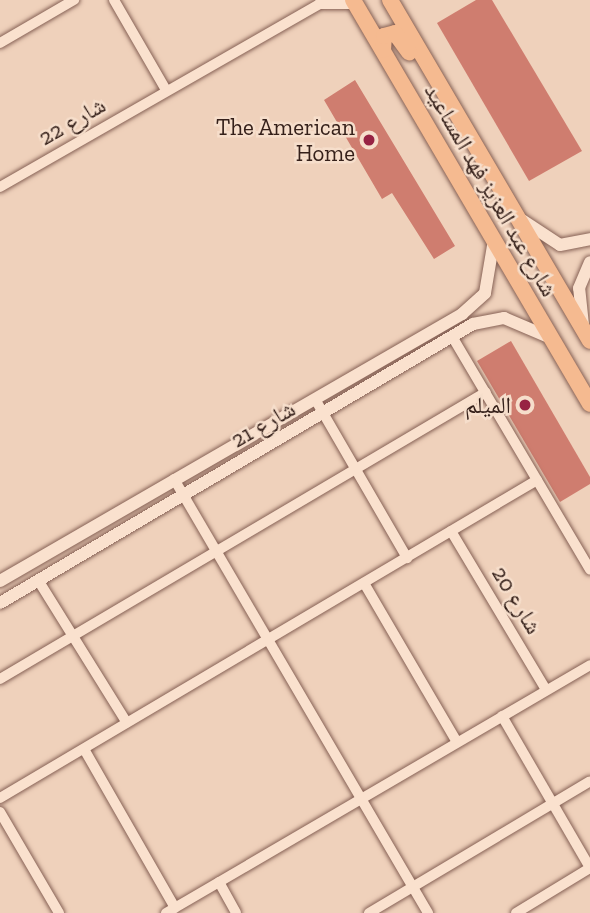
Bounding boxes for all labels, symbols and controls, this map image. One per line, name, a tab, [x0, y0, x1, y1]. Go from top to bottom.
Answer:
street label: شارع عبد العزيز فهد المساعيد	[419, 79, 563, 301]
street label: شارع 22	[34, 91, 110, 151]
place label: The American Home	[215, 113, 355, 167]
marker: The American Home	[361, 132, 377, 148]
place label: الميلم	[465, 391, 511, 419]
street label: شارع 21	[226, 395, 300, 453]
marker: الميلم	[517, 397, 533, 413]
street label: شارع 20	[486, 561, 548, 639]

